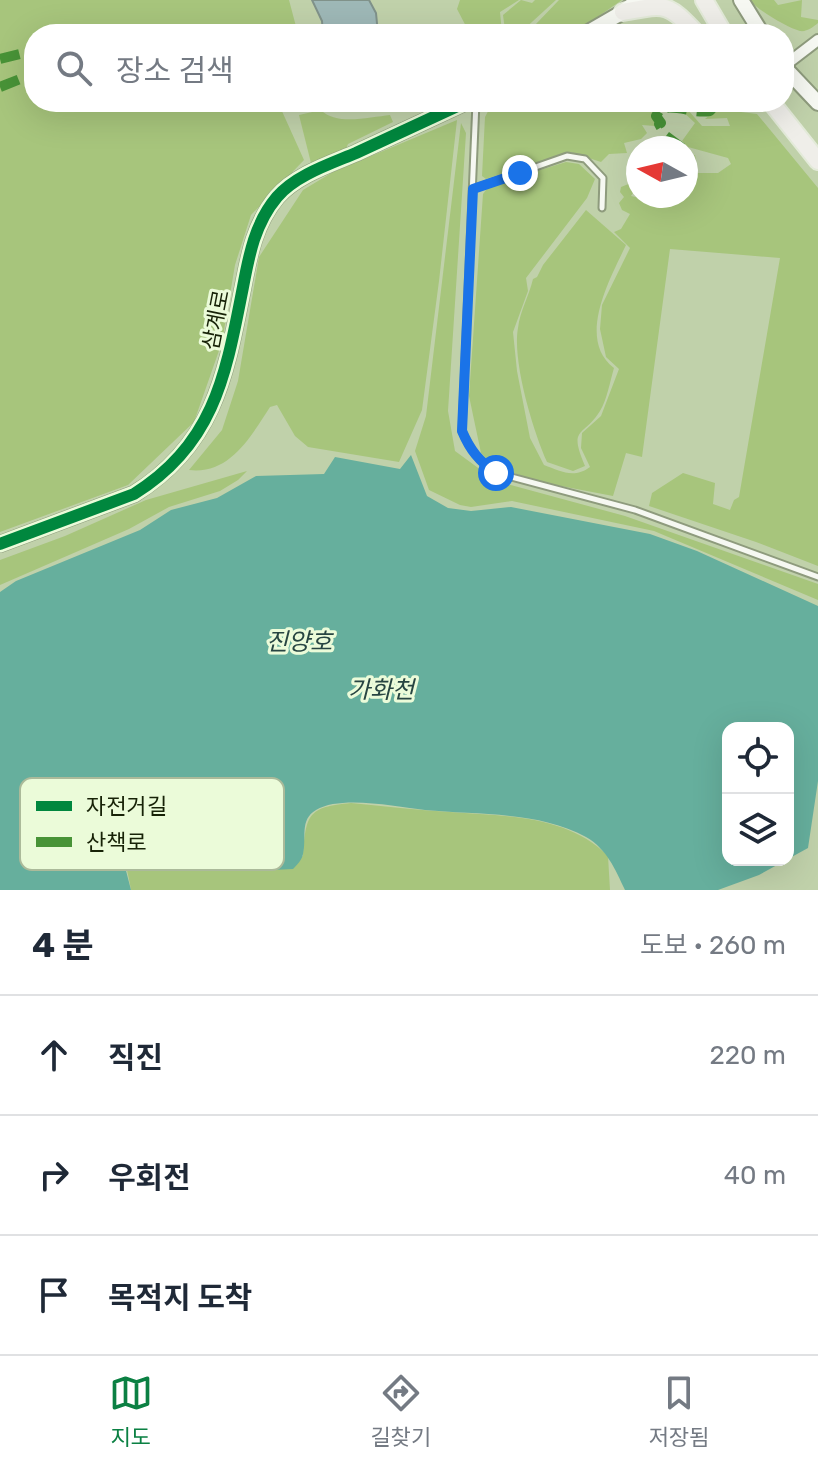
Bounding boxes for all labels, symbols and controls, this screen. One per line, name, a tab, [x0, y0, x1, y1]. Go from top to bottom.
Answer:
search box	[24, 24, 794, 112]
icon: search	[52, 46, 96, 90]
text: 장소 검색	[116, 53, 234, 89]
north arrow	[626, 136, 698, 208]
route end	[502, 155, 538, 191]
street label: 삼계로	[197, 288, 235, 352]
route start	[478, 455, 514, 491]
water label: 진양호	[266, 628, 334, 656]
water label: 가화천	[348, 676, 417, 704]
map controls	[722, 722, 794, 866]
button: locate	[722, 722, 794, 794]
legend	[20, 778, 284, 870]
text: 자전거길	[86, 793, 167, 820]
button: layers	[722, 794, 794, 866]
text: 산책로	[86, 829, 147, 856]
text: 4 분	[32, 925, 94, 966]
text: 도보 · 260 m	[640, 930, 786, 961]
icon: ahead	[32, 1033, 76, 1077]
text: 직진	[108, 1040, 163, 1076]
text: 220 m	[709, 1040, 786, 1071]
icon: right	[32, 1153, 76, 1197]
text: 우회전	[108, 1160, 191, 1196]
text: 40 m	[724, 1160, 786, 1191]
icon: arrive	[32, 1273, 76, 1317]
text: 목적지 도착	[108, 1280, 252, 1316]
tab: 지도	[109, 1371, 153, 1451]
tab: 길찾기	[370, 1371, 431, 1451]
tab: 저장됨	[648, 1371, 709, 1451]

